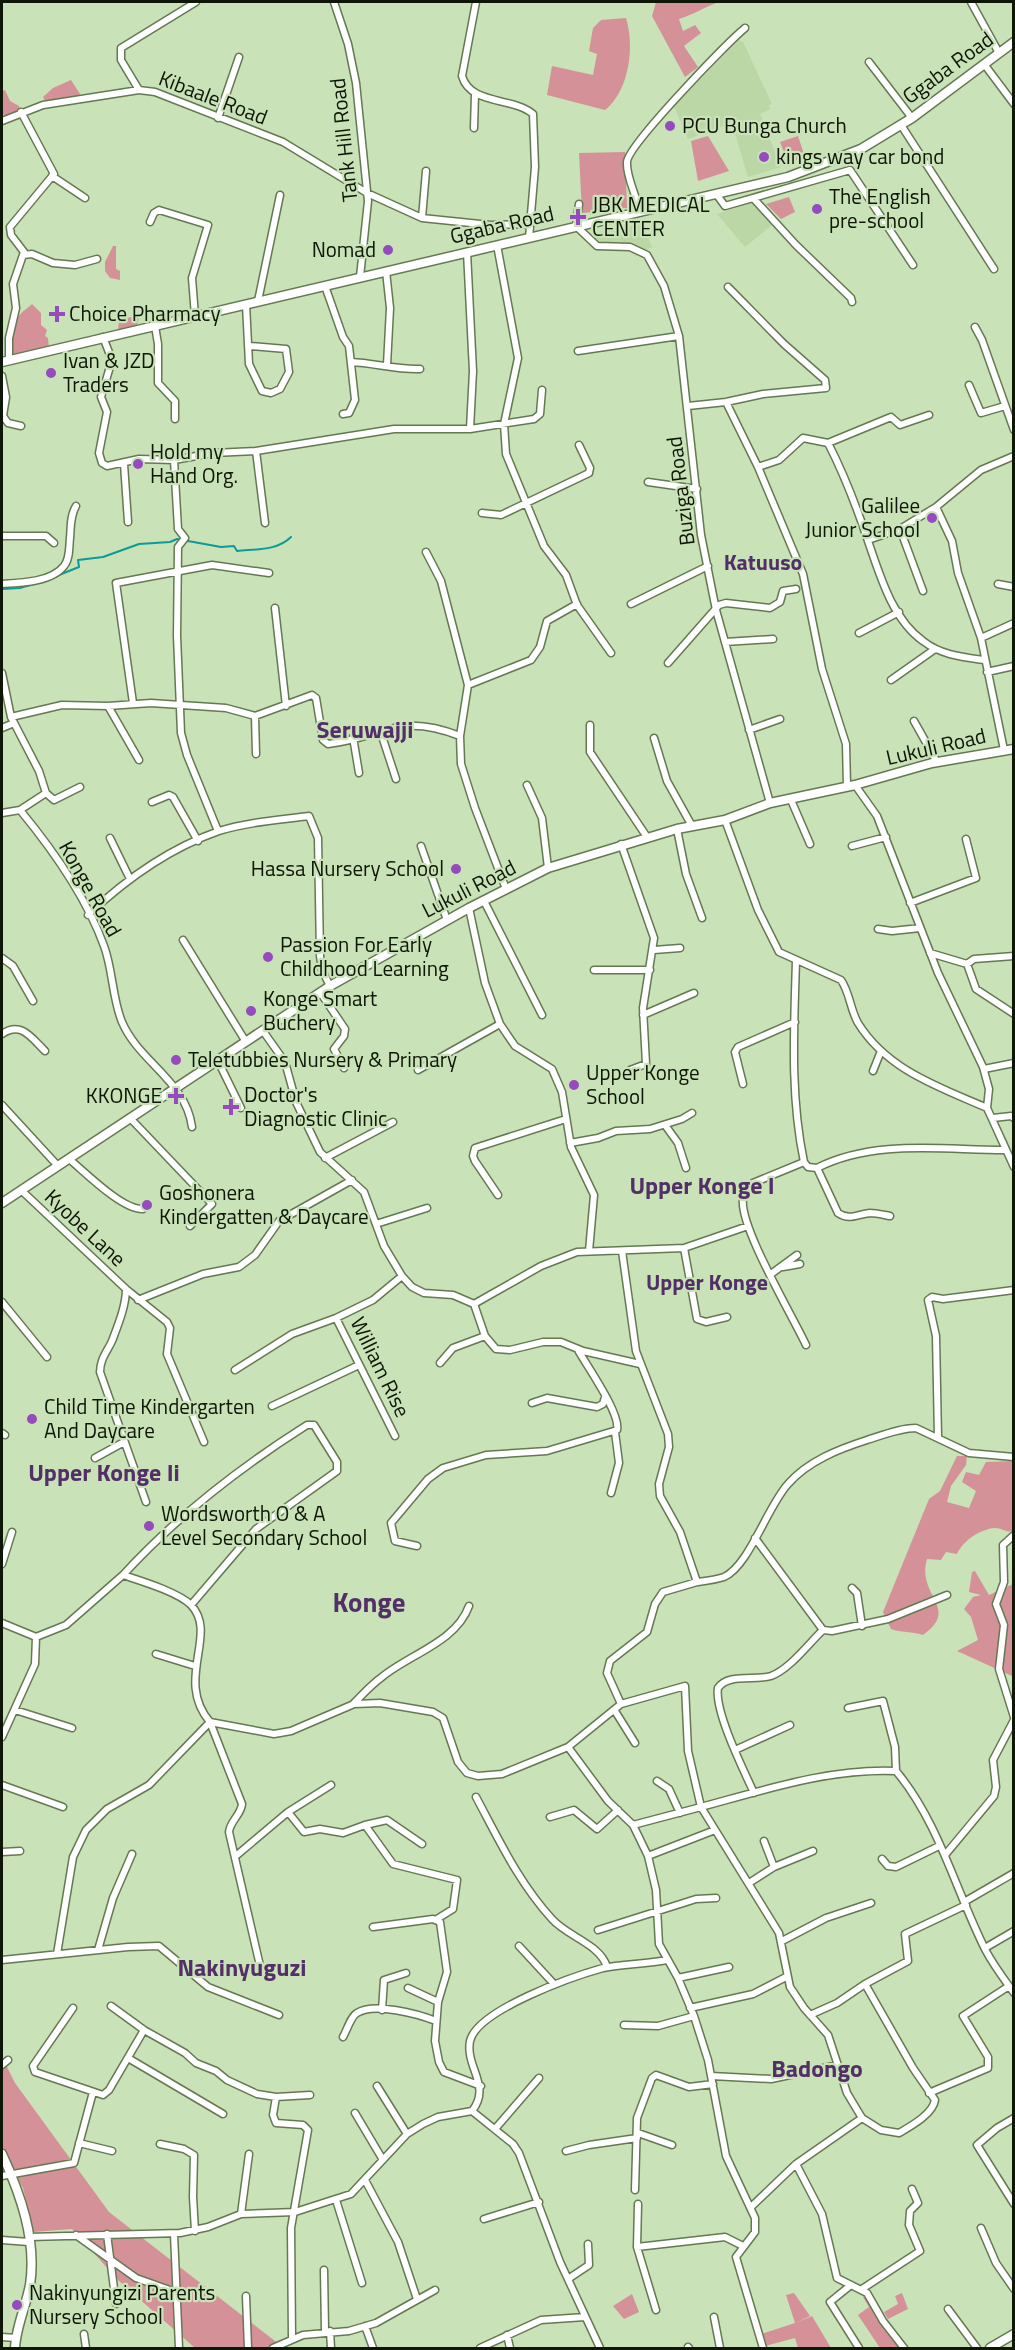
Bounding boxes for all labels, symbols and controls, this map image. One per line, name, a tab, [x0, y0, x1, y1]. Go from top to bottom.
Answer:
street label: Ggaba Road	[895, 23, 1000, 111]
street label: Kibaale Road	[154, 62, 272, 132]
street label: Tank Hill Road	[321, 77, 365, 204]
place label: PCU Bunga Church	[682, 109, 847, 141]
marker: PCU Bunga Church	[663, 119, 677, 133]
place label: kings way car bond	[776, 140, 944, 172]
marker: kings way car bond	[757, 150, 771, 164]
place label: The English pre-school	[829, 180, 931, 236]
place label: JBK MEDICAL CENTER	[592, 188, 710, 244]
street label: Ggaba Road	[447, 197, 557, 252]
marker: The English pre-school	[810, 202, 824, 216]
marker: JBK MEDICAL CENTER	[569, 208, 587, 226]
place label: Nomad	[312, 233, 376, 265]
marker: Nomad	[381, 243, 395, 257]
place label: Choice Pharmacy	[69, 297, 221, 329]
marker: Choice Pharmacy	[50, 307, 64, 321]
place label: Ivan & JZD Traders	[63, 344, 154, 400]
marker: Ivan & JZD Traders	[44, 366, 58, 380]
place label: Hold my Hand Org.	[150, 435, 238, 491]
street label: Buziga Road	[657, 435, 703, 547]
marker: Hold my Hand Org.	[131, 457, 145, 471]
place label: Galilee Junior School	[805, 489, 920, 545]
marker: Galilee Junior School	[925, 511, 939, 525]
district label: Katuuso	[724, 545, 802, 579]
district label: Seruwajji	[317, 711, 413, 747]
street label: Lukuli Road	[883, 719, 989, 773]
street label: Konge Road	[51, 835, 130, 942]
street label: Lukuli Road	[416, 851, 521, 925]
place label: Hassa Nursery School	[251, 852, 444, 884]
marker: Hassa Nursery School	[449, 862, 463, 876]
place label: Passion For Early Childhood Learning	[280, 928, 449, 984]
marker: Passion For Early Childhood Learning	[261, 950, 275, 964]
place label: Konge Smart Buchery	[263, 982, 378, 1038]
marker: Konge Smart Buchery	[244, 1004, 258, 1018]
place label: Teletubbies Nursery & Primary	[188, 1043, 457, 1075]
marker: Teletubbies Nursery & Primary	[169, 1053, 183, 1067]
place label: Upper Konge School	[586, 1056, 700, 1112]
place label: Doctor's Diagnostic Clinic	[244, 1078, 387, 1134]
marker: Upper Konge School	[567, 1078, 581, 1092]
place label: KKONGE	[86, 1079, 162, 1111]
marker: KKONGE	[167, 1087, 185, 1105]
marker: Doctor's Diagnostic Clinic	[222, 1098, 240, 1116]
district label: Upper Konge I	[629, 1167, 775, 1203]
place label: Goshonera Kindergatten & Daycare	[159, 1176, 369, 1232]
street label: Kyobe Lane	[38, 1181, 134, 1273]
marker: Goshonera Kindergatten & Daycare	[140, 1198, 154, 1212]
district label: Upper Konge	[646, 1265, 768, 1299]
street label: William Rise	[343, 1311, 419, 1422]
place label: Child Time Kindergarten And Daycare	[44, 1390, 255, 1446]
marker: Child Time Kindergarten And Daycare	[25, 1412, 39, 1426]
district label: Upper Konge Ii	[28, 1454, 180, 1490]
place label: Wordsworth O & A Level Secondary School	[161, 1497, 367, 1553]
marker: Wordsworth O & A Level Secondary School	[142, 1519, 156, 1533]
district label: Konge	[332, 1581, 406, 1622]
district label: Nakinyuguzi	[177, 1949, 307, 1985]
district label: Badongo	[771, 2050, 863, 2086]
place label: Nakinyungizi Parents Nursery School	[29, 2276, 215, 2332]
marker: Nakinyungizi Parents Nursery School	[10, 2298, 24, 2312]

